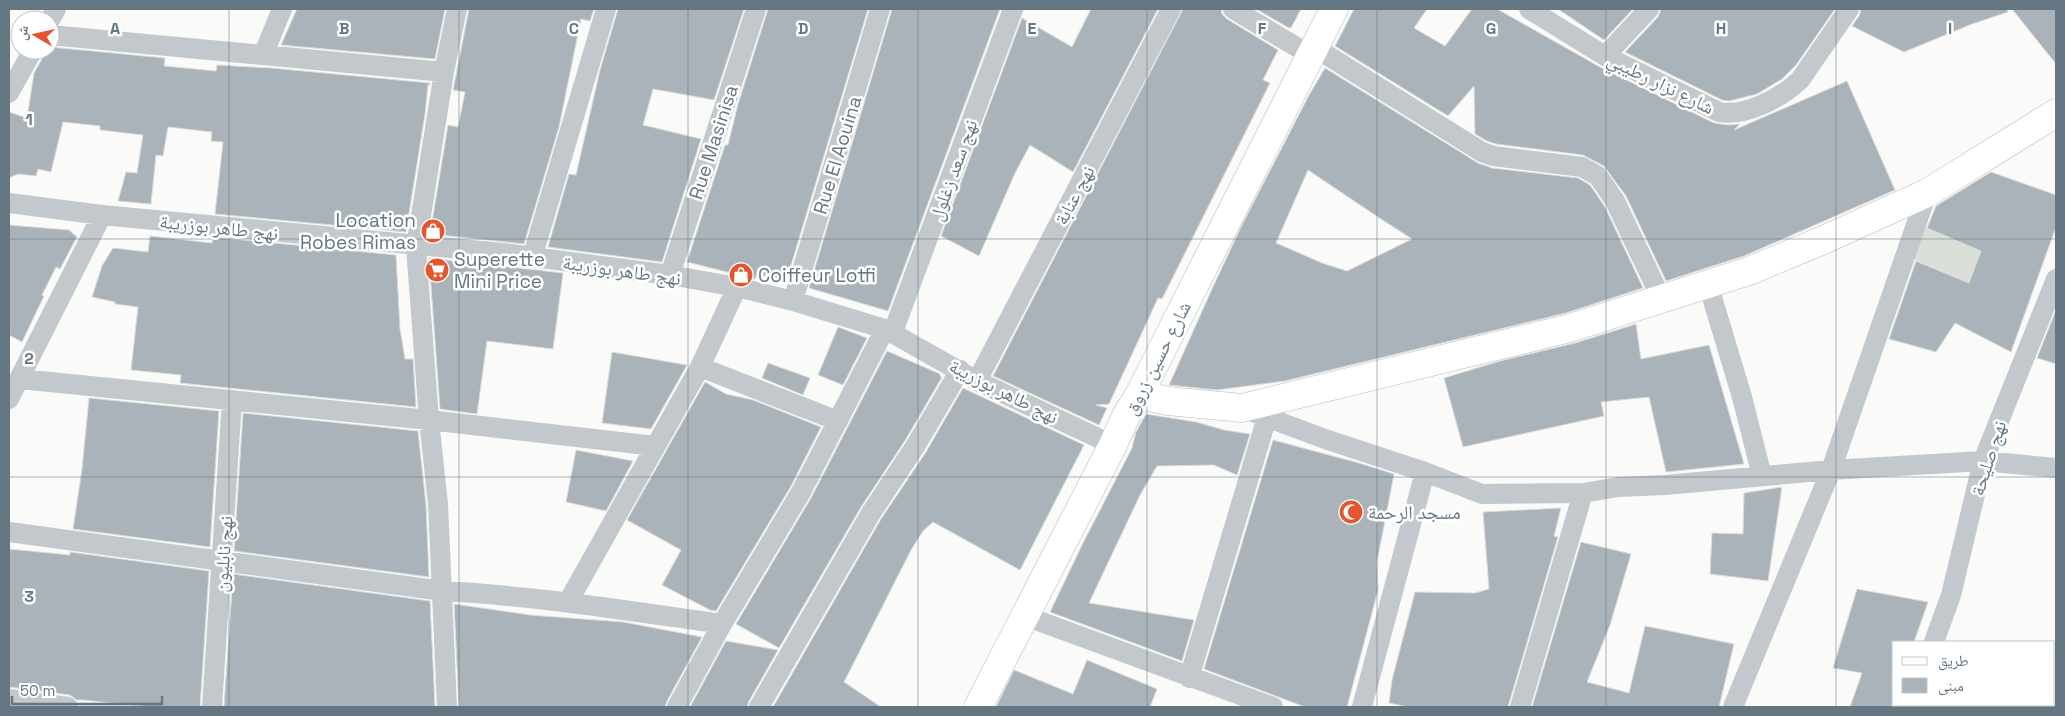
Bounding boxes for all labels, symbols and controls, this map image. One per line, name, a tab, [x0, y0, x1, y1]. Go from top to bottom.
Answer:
north arrow	[10, 10, 60, 60]
text: A	[110, 18, 120, 39]
text: B	[339, 18, 349, 39]
text: C	[569, 18, 579, 39]
text: D	[798, 18, 808, 39]
text: E	[1028, 18, 1037, 39]
text: F	[1258, 18, 1267, 39]
text: G	[1486, 18, 1496, 39]
text: H	[1716, 18, 1726, 39]
text: I	[1948, 18, 1952, 39]
text: ش	[12, 24, 32, 42]
street label: شارع نزار رطيبي	[1602, 47, 1718, 123]
street label: Rue Masinisa	[683, 82, 744, 203]
street label: Rue El Aouina	[808, 93, 867, 217]
text: 1	[25, 109, 33, 130]
street label: نهج سعد زغلول	[924, 116, 983, 224]
street label: نهج عنابة	[1048, 161, 1100, 229]
place label: Location Robes Rimas	[300, 208, 416, 255]
street label: نهج طاهر بوزريبة	[158, 209, 279, 246]
shop icon: Location Robes Rimas	[420, 218, 446, 244]
place label: Superette Mini Price	[454, 247, 545, 294]
street label: نهج طاهر بوزريبة	[561, 250, 683, 291]
supermarket icon: Superette Mini Price	[424, 257, 450, 283]
shop icon: Coiffeur Lotfi	[728, 262, 754, 288]
place label: Coiffeur Lotfi	[758, 263, 876, 288]
street label: شارع حسين زروق	[1118, 297, 1197, 419]
text: 2	[24, 348, 34, 369]
street label: نهج طاهر بوزريبة	[945, 353, 1062, 430]
street label: نهج صليحة	[1965, 417, 2012, 499]
mosque icon: مسجد الرحمة	[1338, 499, 1364, 525]
place label: مسجد الرحمة	[1368, 500, 1461, 525]
street label: نهج نابليون	[208, 515, 239, 593]
text: 3	[24, 586, 34, 607]
legend	[1892, 641, 2055, 706]
text: طريق	[1938, 651, 1969, 671]
scale bar	[12, 674, 162, 706]
text: مبنى	[1938, 676, 1964, 696]
text: 50 m	[20, 681, 55, 700]

